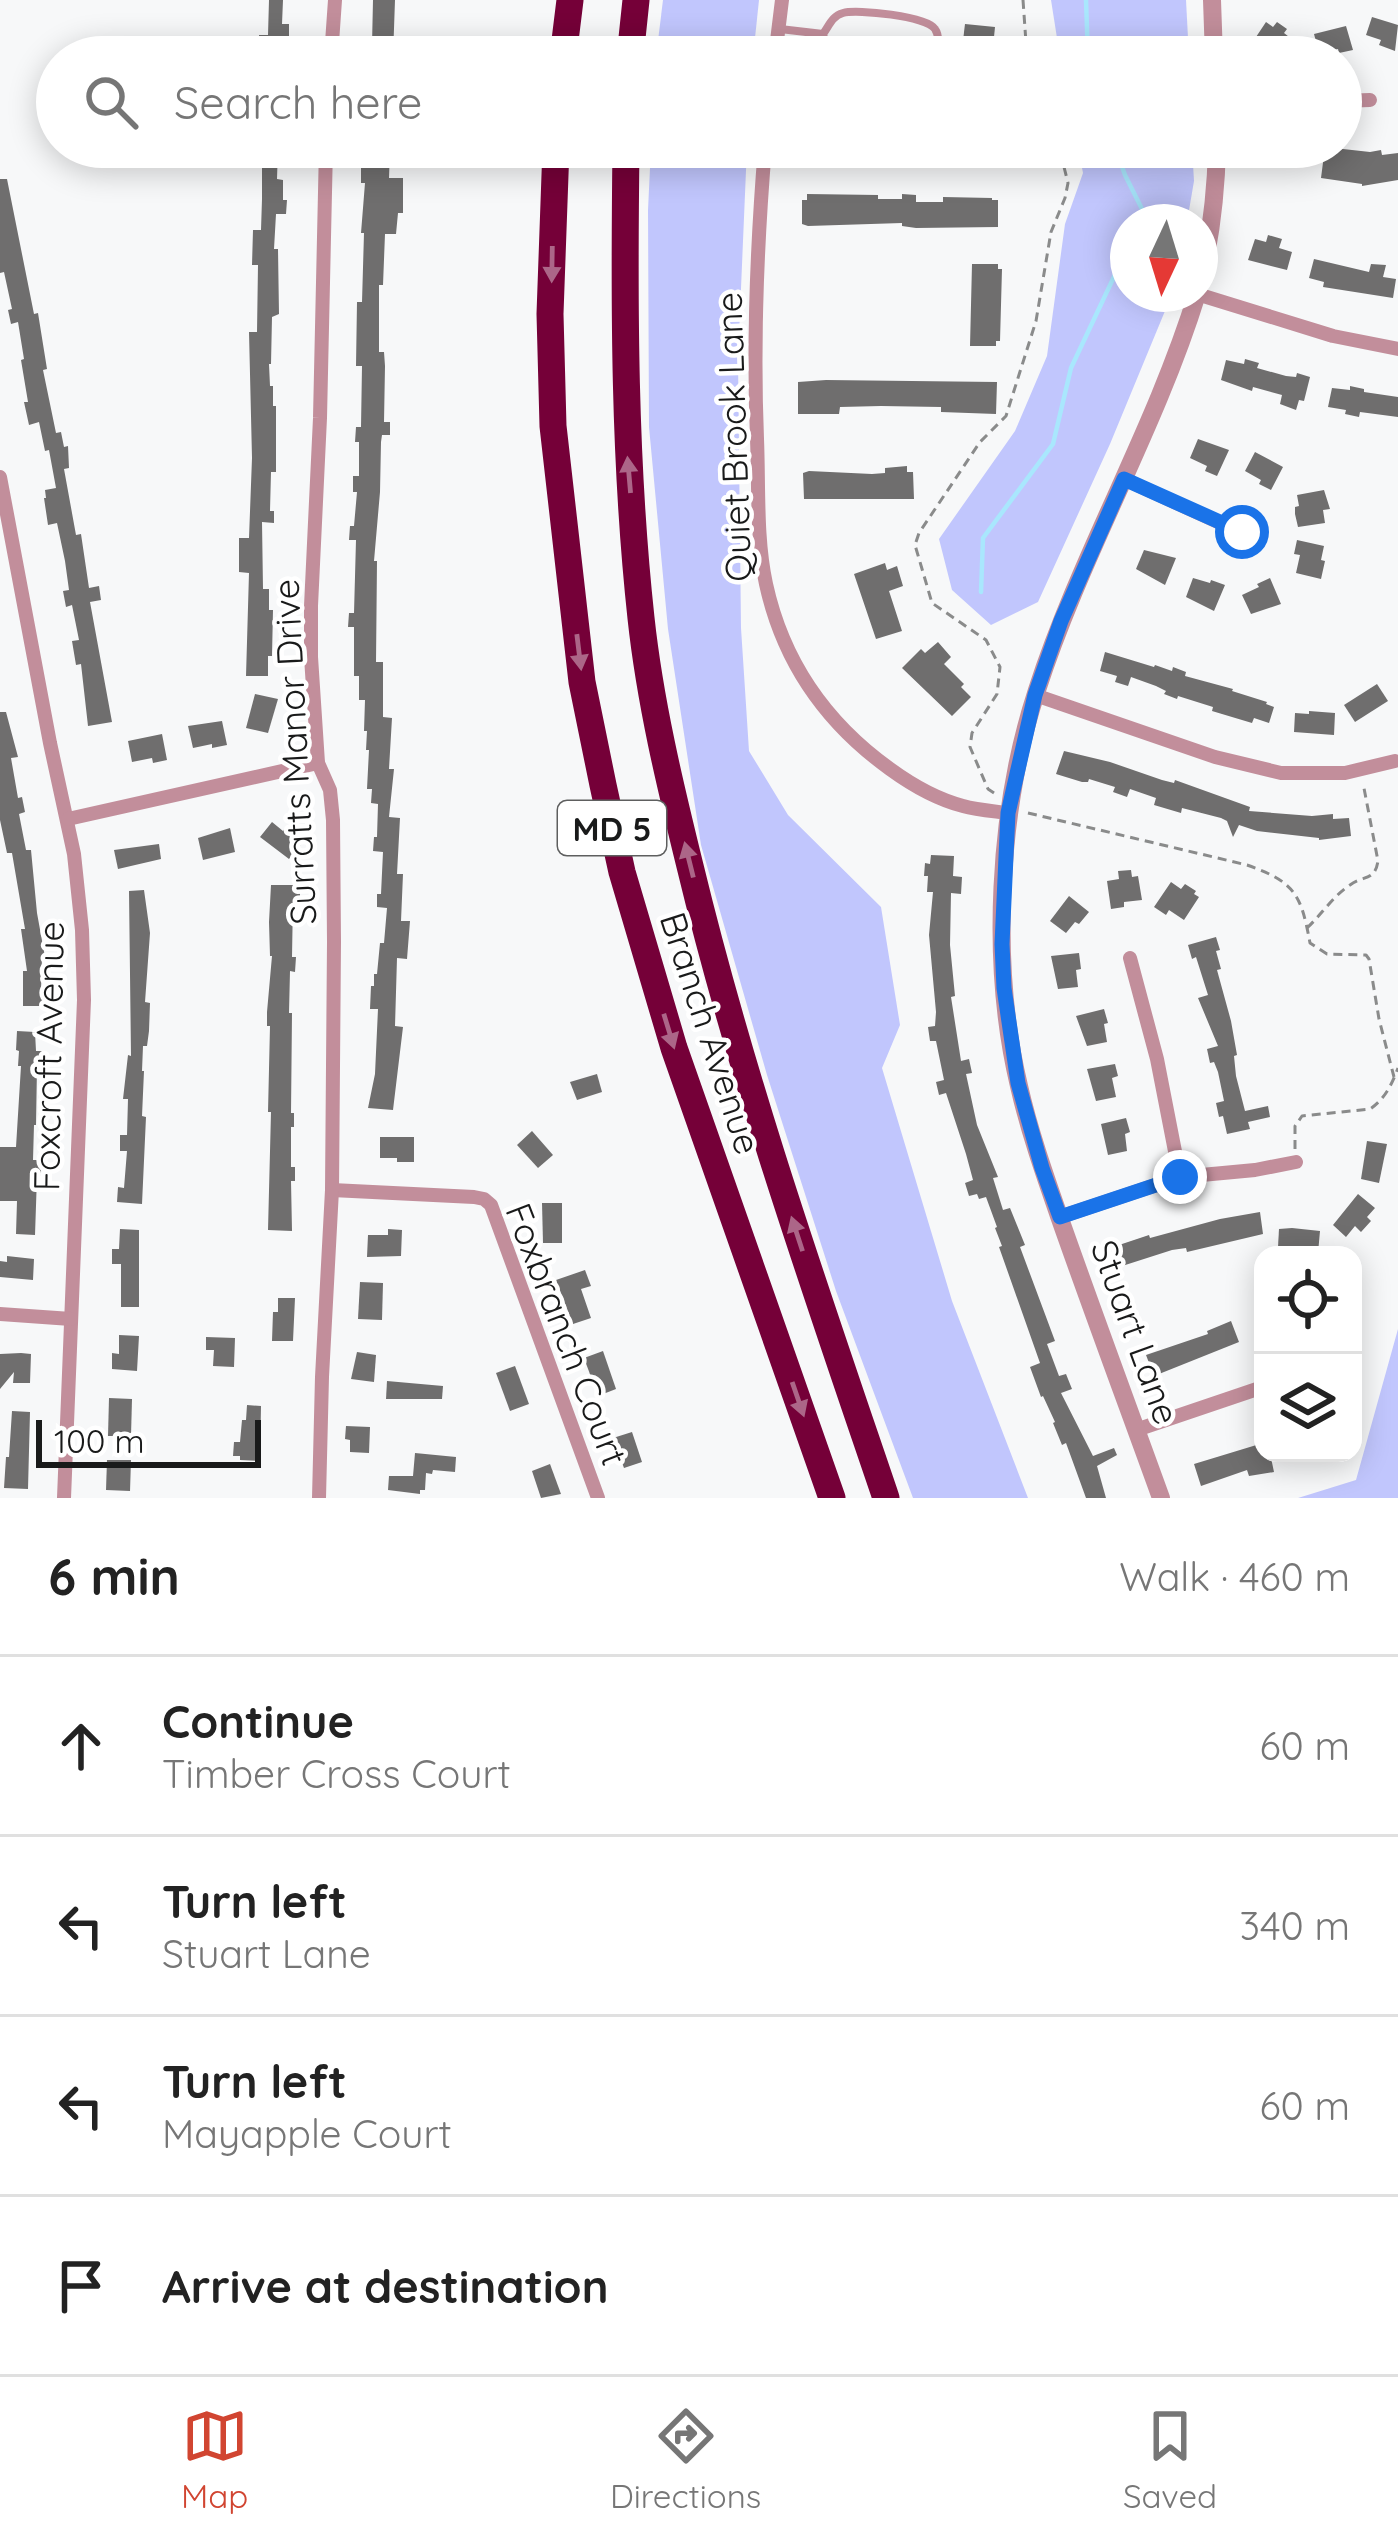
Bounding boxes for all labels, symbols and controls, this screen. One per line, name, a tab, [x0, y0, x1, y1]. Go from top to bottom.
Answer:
search box	[36, 36, 1362, 168]
icon: search	[78, 69, 144, 135]
text: Search here	[174, 74, 422, 130]
north arrow	[1110, 204, 1218, 312]
one-way arrow	[542, 246, 561, 284]
street label: Quiet Brook Lane	[705, 291, 761, 583]
one-way arrow	[620, 456, 639, 493]
route start	[1215, 505, 1269, 559]
street label: Surratts Manor Drive	[262, 578, 326, 926]
one-way arrow	[569, 634, 588, 672]
road number: MD 5	[558, 801, 666, 855]
one-way arrow	[678, 841, 697, 878]
street label: Branch Avenue	[651, 906, 771, 1160]
street label: Foxcroft Avenue	[23, 921, 73, 1191]
one-way arrow	[661, 1013, 679, 1050]
route end	[1153, 1150, 1207, 1204]
street label: Foxbranch Court	[496, 1197, 638, 1471]
one-way arrow	[787, 1215, 805, 1252]
street label: Stuart Lane	[1082, 1234, 1190, 1430]
map controls	[1254, 1246, 1362, 1462]
button: locate	[1254, 1246, 1362, 1354]
button: layers	[1254, 1354, 1362, 1462]
one-way arrow	[790, 1381, 808, 1417]
scale bar	[36, 1414, 261, 1467]
text: 100 m	[54, 1420, 145, 1461]
text: 6 min	[48, 1544, 180, 1608]
text: Walk · 460 m	[1119, 1552, 1350, 1601]
text: Continue	[162, 1693, 354, 1749]
icon: ahead	[48, 1713, 114, 1779]
text: 60 m	[1260, 1721, 1350, 1770]
text: Timber Cross Court	[162, 1749, 511, 1798]
text: Turn left	[162, 1873, 347, 1929]
icon: left	[48, 1893, 114, 1959]
text: 340 m	[1240, 1901, 1350, 1950]
text: Stuart Lane	[162, 1929, 371, 1978]
text: Turn left	[162, 2053, 347, 2109]
icon: left	[48, 2073, 114, 2139]
text: 60 m	[1260, 2081, 1350, 2130]
text: Mayapple Court	[162, 2109, 452, 2158]
icon: arrive	[48, 2253, 114, 2319]
text: Arrive at destination	[162, 2258, 608, 2314]
tab: Map	[181, 2403, 248, 2516]
tab: Directions	[610, 2403, 761, 2516]
tab: Saved	[1123, 2403, 1217, 2516]

